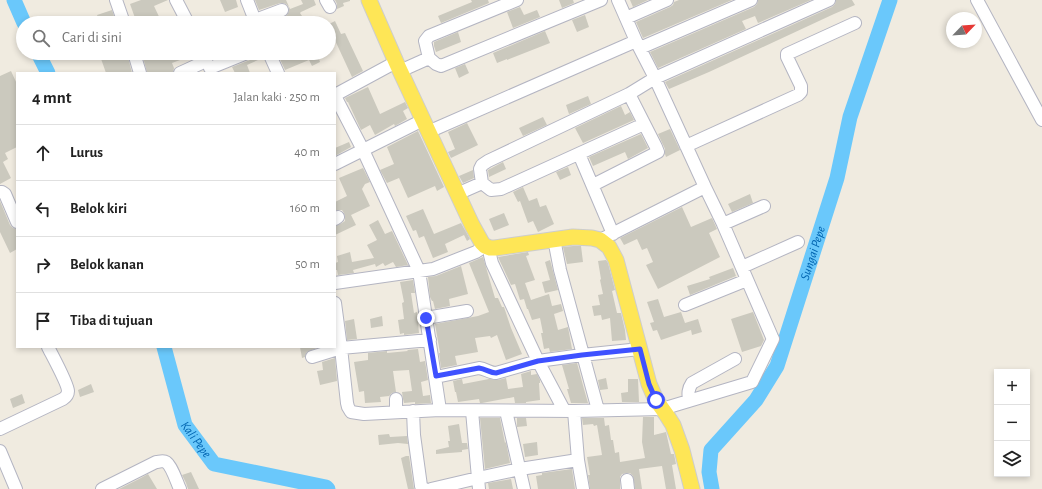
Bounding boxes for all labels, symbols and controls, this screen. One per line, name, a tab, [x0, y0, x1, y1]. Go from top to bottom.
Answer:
north arrow	[946, 12, 982, 48]
search box	[16, 16, 336, 60]
icon: search	[30, 27, 52, 49]
text: Cari di sini	[62, 30, 122, 45]
text: 4 mnt	[32, 89, 71, 106]
text: Jalan kaki · 250 m	[234, 91, 320, 104]
icon: ahead	[32, 142, 54, 164]
text: Lurus	[70, 145, 103, 160]
text: 40 m	[294, 146, 320, 159]
icon: left	[32, 198, 54, 220]
text: Belok kiri	[70, 201, 127, 216]
text: 160 m	[290, 202, 320, 215]
water label: Sungai Pepe	[798, 225, 828, 282]
icon: right	[32, 254, 54, 276]
text: Belok kanan	[70, 257, 144, 272]
text: 50 m	[295, 258, 320, 271]
route end	[417, 309, 435, 327]
icon: arrive	[32, 310, 54, 332]
text: Tiba di tujuan	[70, 313, 153, 328]
map controls	[994, 369, 1030, 477]
button: +	[994, 369, 1030, 405]
route start	[647, 391, 665, 409]
button: −	[994, 405, 1030, 441]
water label: Kali Pepe	[178, 419, 214, 460]
button: layers	[994, 441, 1030, 477]

